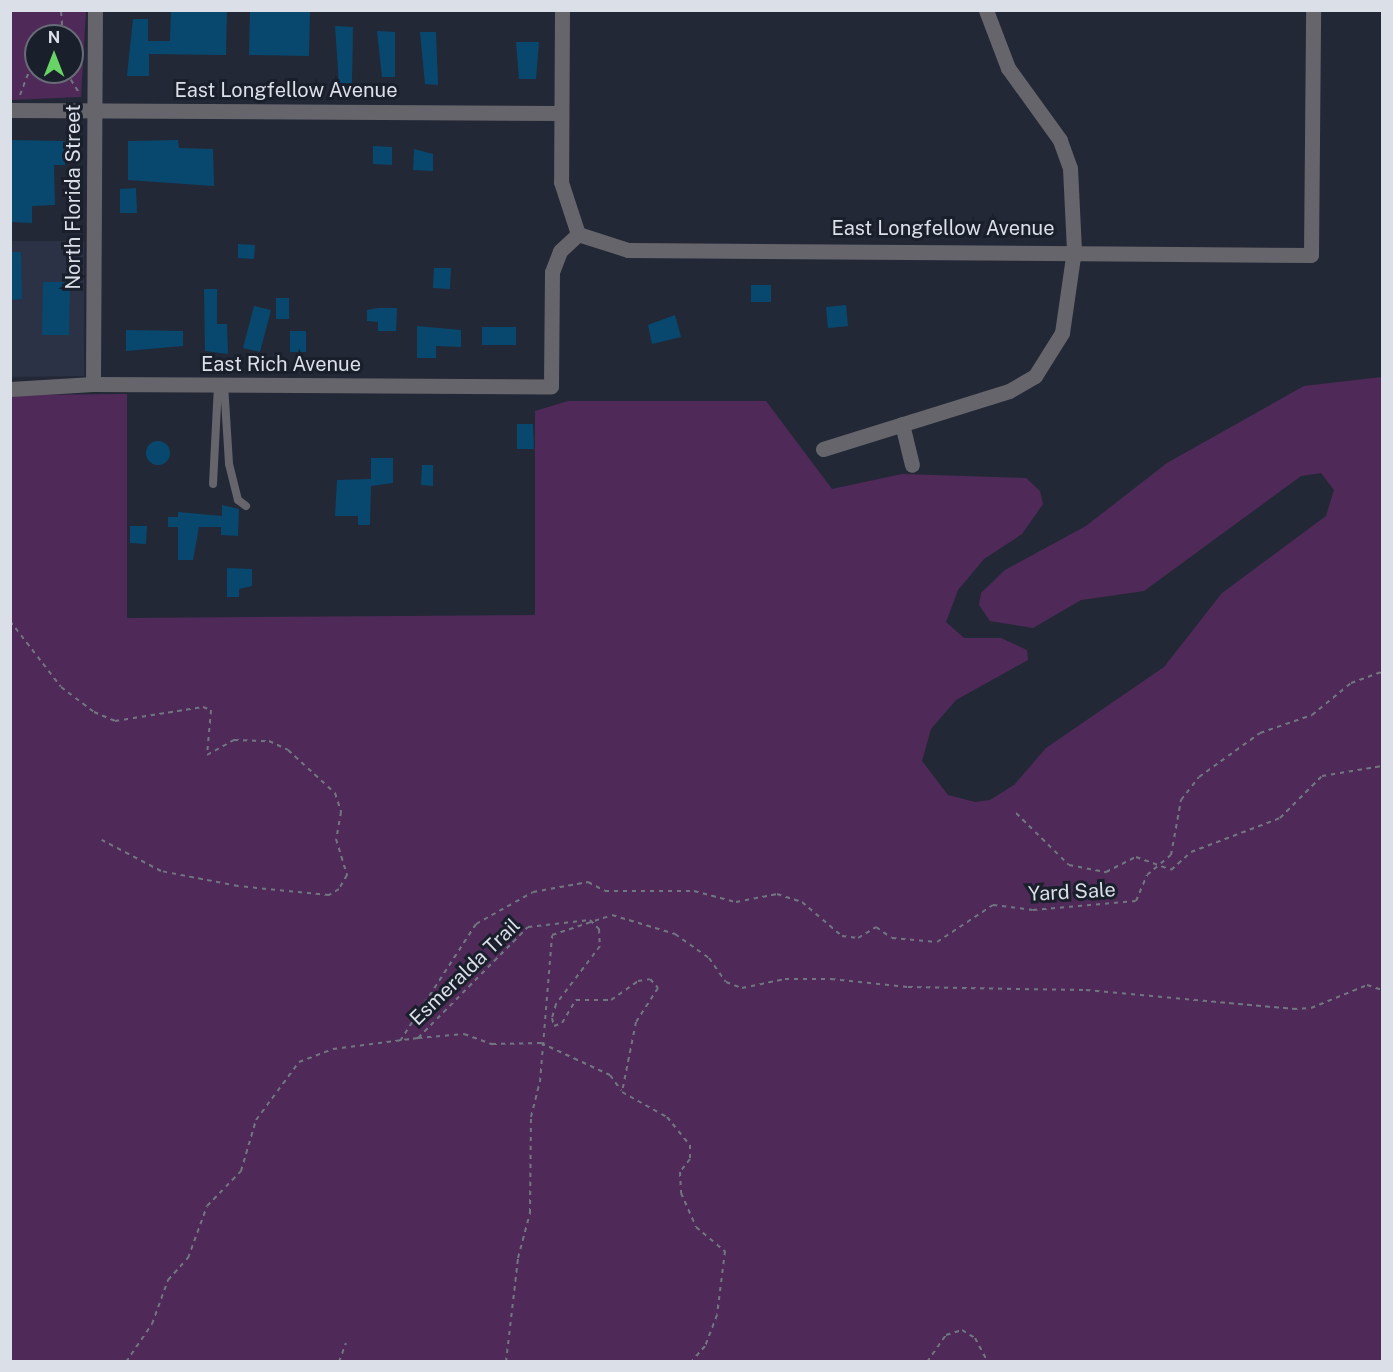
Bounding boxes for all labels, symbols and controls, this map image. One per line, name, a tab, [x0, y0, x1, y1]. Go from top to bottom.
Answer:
north arrow	[24, 24, 84, 84]
text: N	[48, 28, 60, 47]
street label: East Longfellow Avenue	[174, 78, 398, 102]
street label: North Florida Street	[61, 104, 85, 290]
street label: East Longfellow Avenue	[831, 216, 1055, 240]
street label: East Rich Avenue	[201, 352, 361, 376]
street label: Yard Sale	[1028, 878, 1116, 906]
street label: Esmeralda Trail	[405, 913, 525, 1031]

